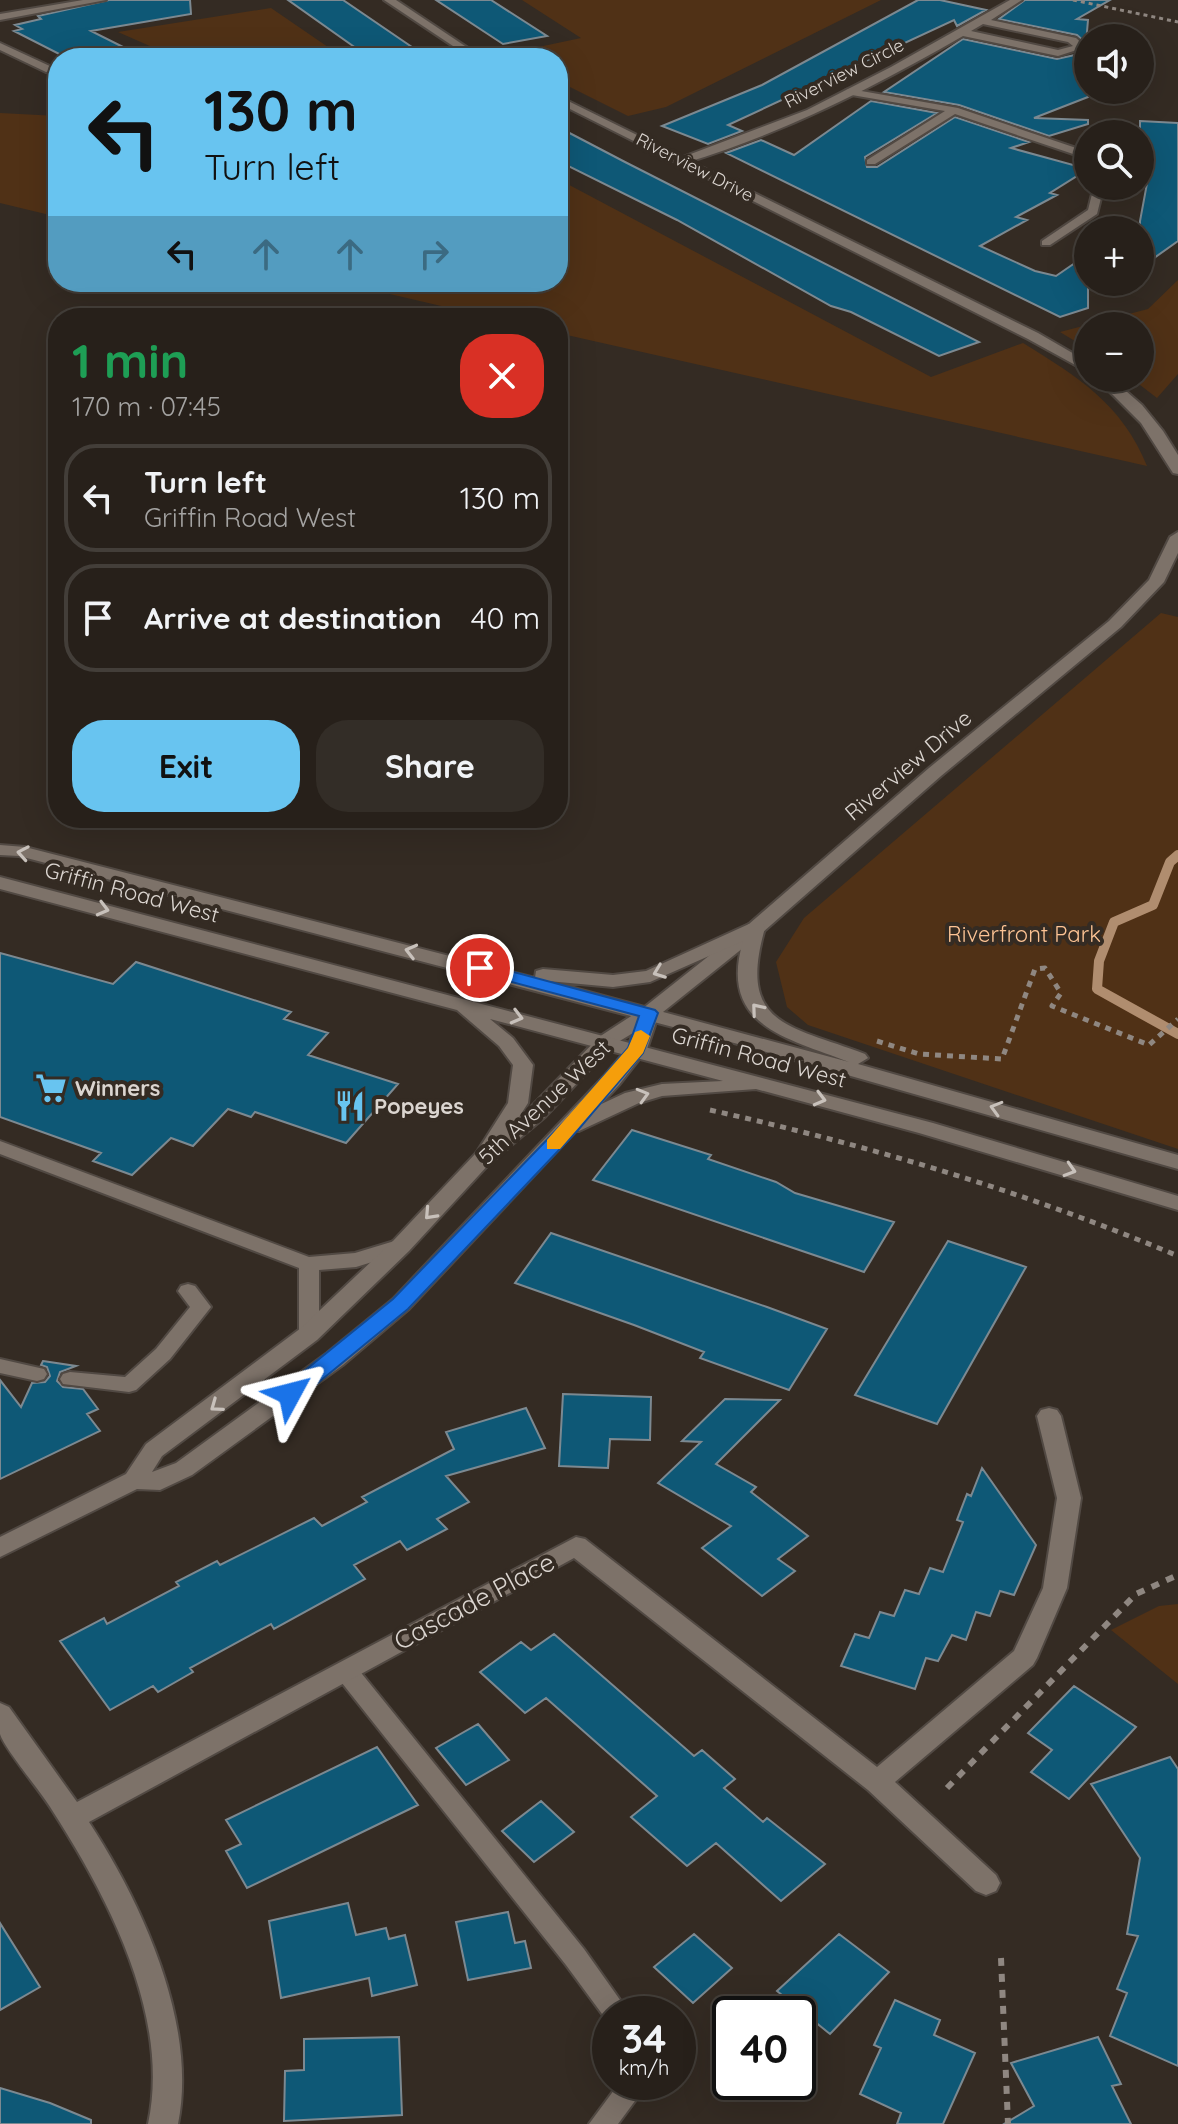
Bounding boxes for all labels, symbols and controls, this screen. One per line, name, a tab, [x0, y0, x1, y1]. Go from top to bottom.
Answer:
map controls	[1074, 24, 1154, 392]
button: sound	[1074, 24, 1154, 104]
street label: Riverview Circle	[780, 33, 908, 113]
text: 130 m	[204, 75, 358, 145]
icon: left	[72, 80, 176, 184]
button: search	[1074, 120, 1154, 200]
street label: Riverview Drive	[632, 128, 758, 206]
text: Turn left	[204, 144, 340, 189]
button: +	[1074, 216, 1154, 296]
icon: left	[160, 232, 204, 276]
icon: ahead	[244, 232, 288, 276]
icon: ahead	[328, 232, 372, 276]
icon: right	[412, 232, 456, 276]
button: −	[1074, 312, 1154, 392]
text: 1 min	[72, 330, 188, 390]
button: close	[460, 334, 544, 418]
text: 170 m · 07:45	[72, 390, 221, 423]
text: Turn left	[144, 463, 267, 501]
icon: left	[76, 476, 120, 520]
text: 130 m	[460, 479, 540, 517]
text: Griffin Road West	[144, 501, 356, 534]
icon: arrive	[76, 596, 120, 640]
text: Arrive at destination	[144, 599, 442, 637]
text: 40 m	[471, 599, 540, 637]
street label: Riverview Drive	[839, 704, 977, 826]
button: Exit	[72, 720, 300, 812]
button: Share	[316, 720, 544, 812]
one-way arrow	[17, 846, 30, 863]
street label: Griffin Road West	[42, 855, 222, 929]
one-way arrow	[95, 900, 109, 917]
park label: Riverfront Park	[947, 920, 1101, 948]
pin	[446, 934, 514, 1002]
one-way arrow	[405, 943, 419, 960]
icon: arrive	[458, 946, 502, 990]
one-way arrow	[653, 962, 667, 979]
one-way arrow	[752, 1003, 767, 1018]
one-way arrow	[509, 1008, 523, 1025]
street label: Griffin Road West	[669, 1020, 849, 1094]
street label: 5th Avenue West	[472, 1034, 616, 1170]
supermarket icon: Winners	[34, 1071, 68, 1105]
place label: Winners	[75, 1074, 160, 1102]
one-way arrow	[636, 1088, 650, 1104]
restaurant icon: Popeyes	[333, 1089, 367, 1123]
one-way arrow	[812, 1089, 826, 1106]
place label: Popeyes	[374, 1092, 464, 1120]
one-way arrow	[989, 1101, 1003, 1118]
one-way arrow	[1062, 1161, 1076, 1177]
one-way arrow	[424, 1205, 439, 1219]
position arrow	[248, 1352, 332, 1436]
one-way arrow	[210, 1397, 225, 1411]
street label: Cascade Place	[388, 1545, 560, 1657]
speed limit sign: 40	[712, 1996, 816, 2100]
text: 34	[622, 2013, 667, 2063]
text: km/h	[619, 2055, 669, 2080]

